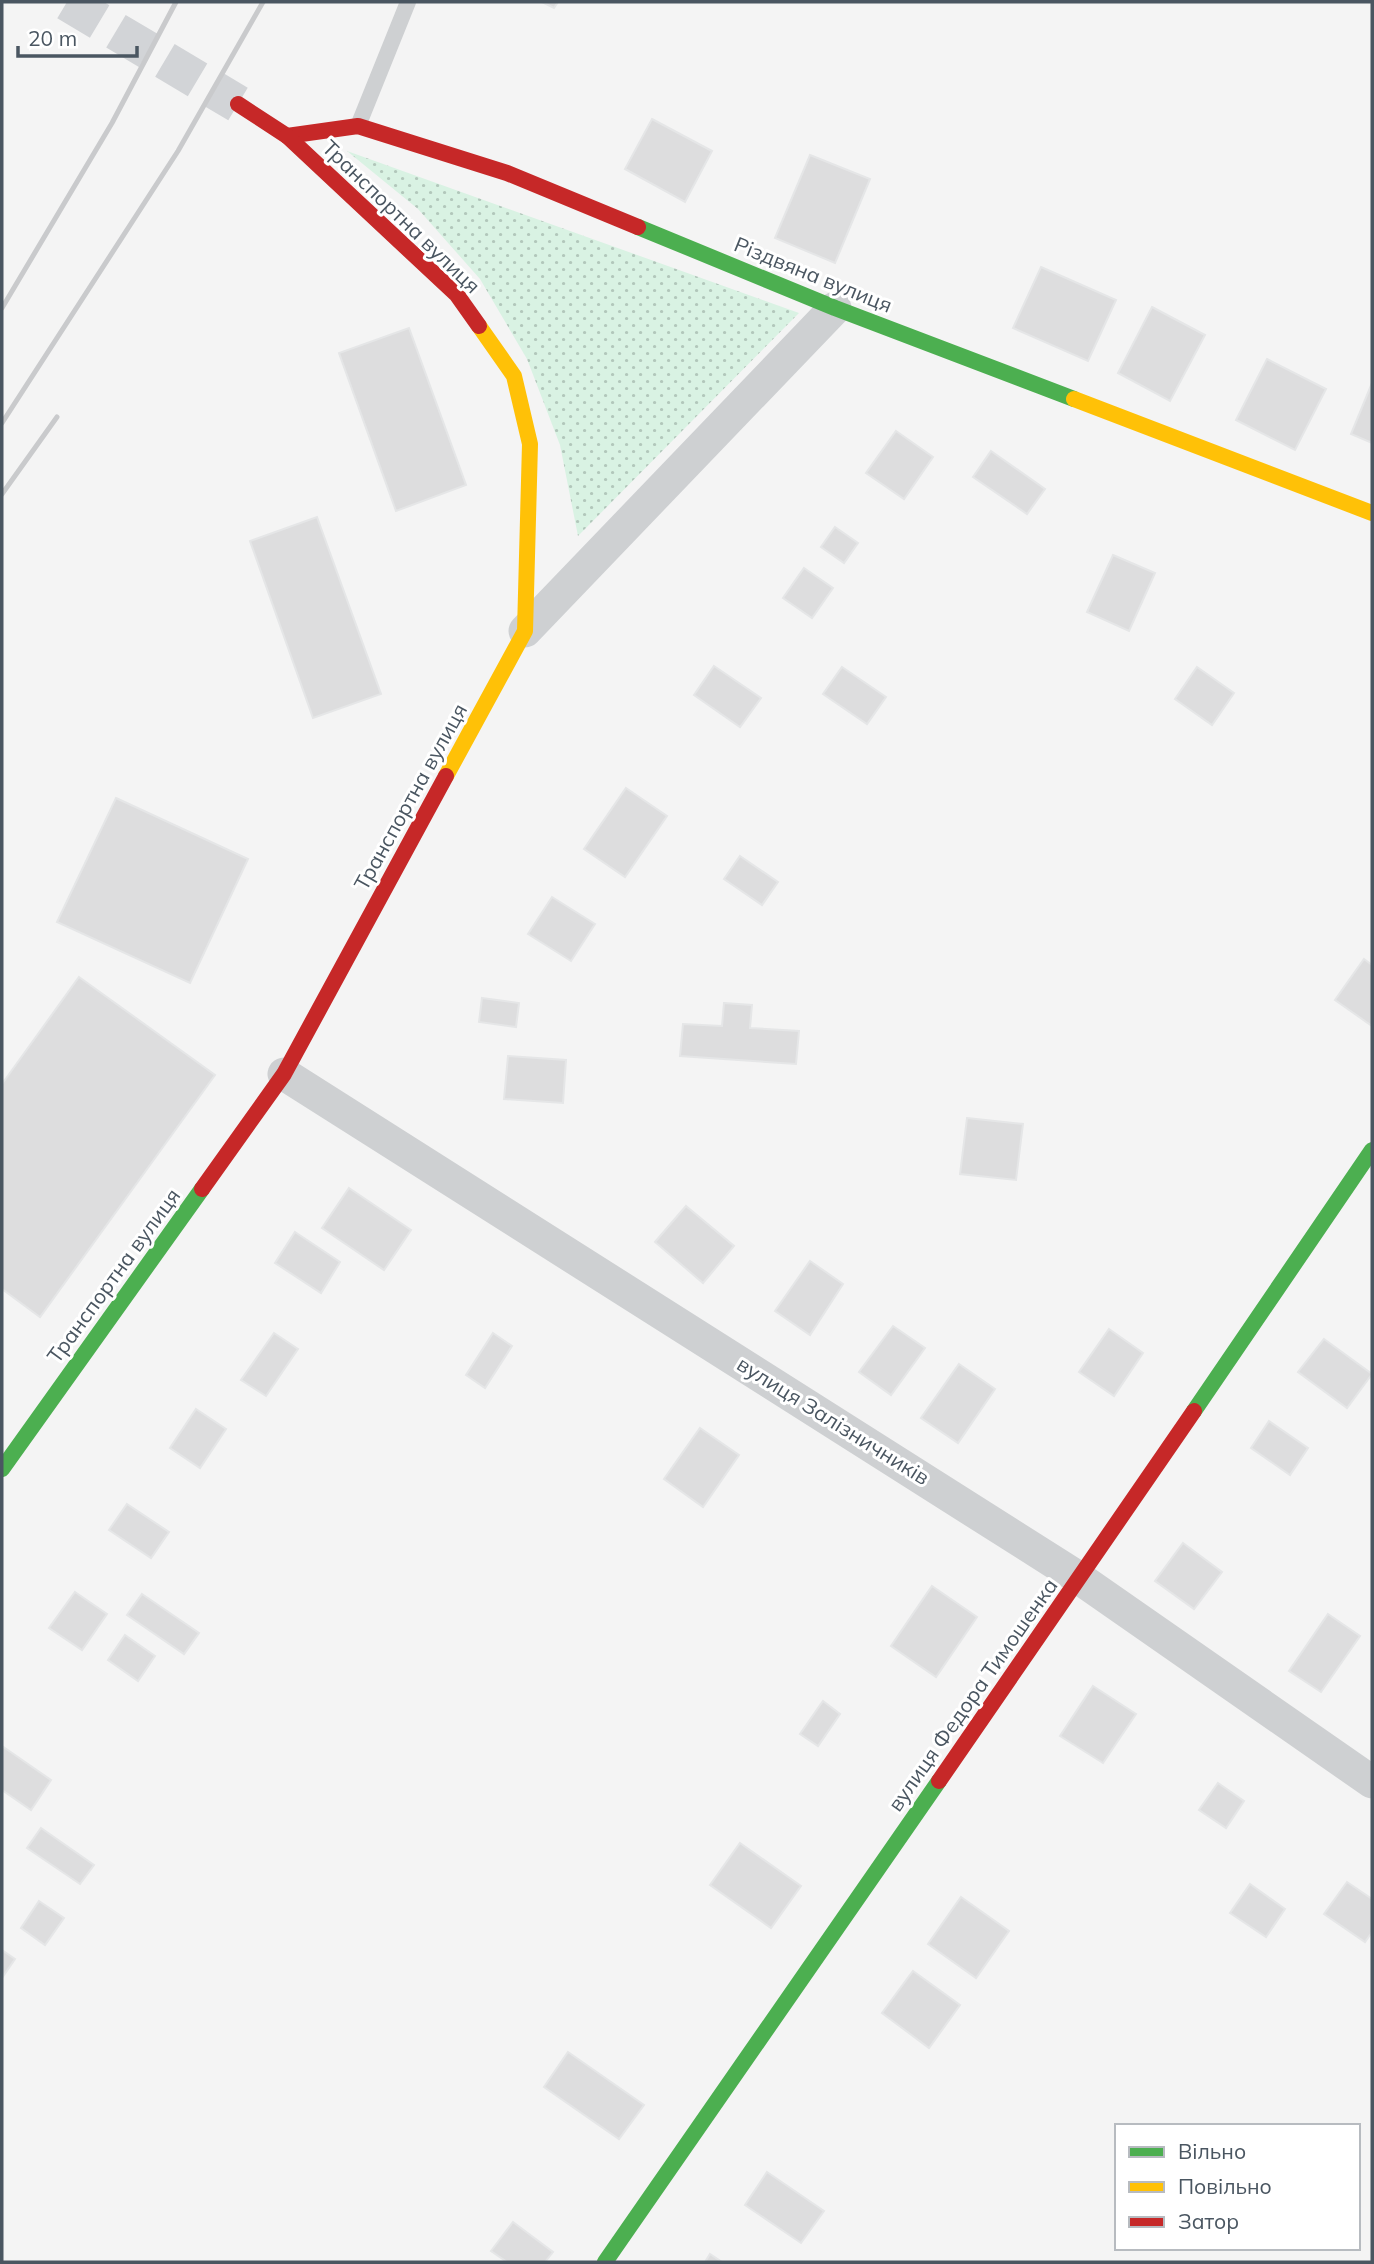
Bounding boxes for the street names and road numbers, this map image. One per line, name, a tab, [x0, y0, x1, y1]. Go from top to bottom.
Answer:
street label: Транспортна вулиця	[317, 134, 486, 298]
street label: Різдвяна вулиця	[730, 231, 896, 318]
street label: Транспортна вулиця	[348, 699, 472, 894]
street label: Транспортна вулиця	[41, 1183, 185, 1368]
street label: вулиця Залізничників	[733, 1350, 935, 1490]
street label: вулиця Федора Тимошенка	[882, 1573, 1063, 1816]

